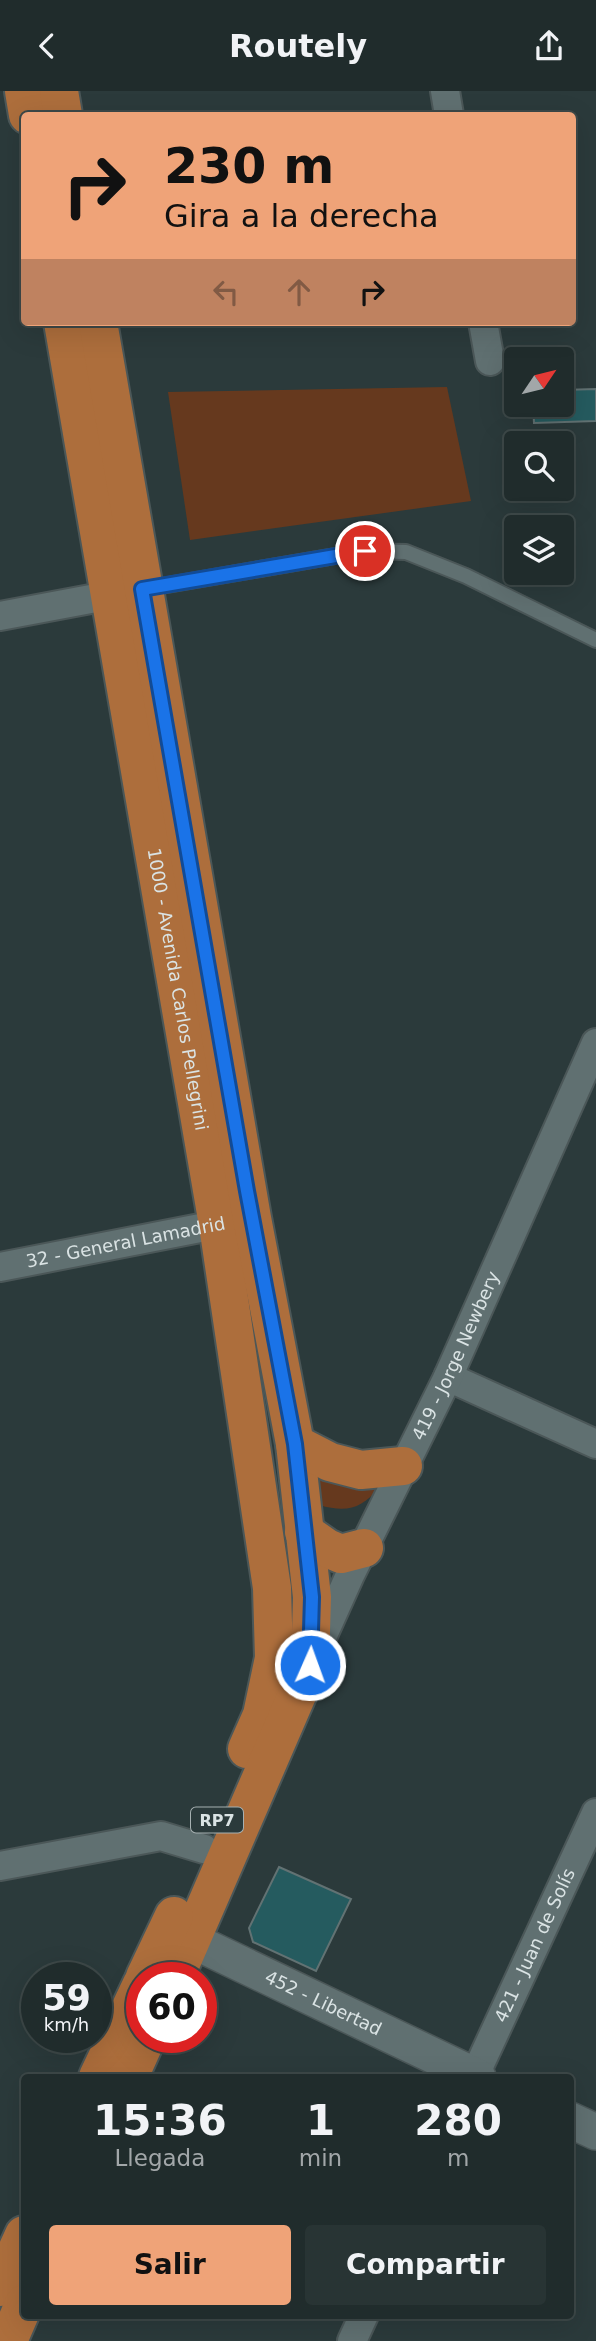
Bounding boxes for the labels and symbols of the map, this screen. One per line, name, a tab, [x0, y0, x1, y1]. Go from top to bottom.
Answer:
north arrow	[504, 347, 574, 417]
pin	[335, 521, 395, 581]
street label: 1000 - Avenida Carlos Pellegrini	[143, 846, 213, 1132]
street label: 32 - General Lamadrid	[24, 1212, 227, 1272]
street label: 419 - Jorge Newbery	[407, 1268, 504, 1444]
position arrow	[273, 1628, 347, 1702]
road number: RP7	[191, 1807, 243, 1833]
street label: 421 - Juan de Solís	[490, 1865, 579, 2026]
speed limit sign: 60	[126, 1962, 217, 2053]
street label: 452 - Libertad	[262, 1966, 385, 2039]

